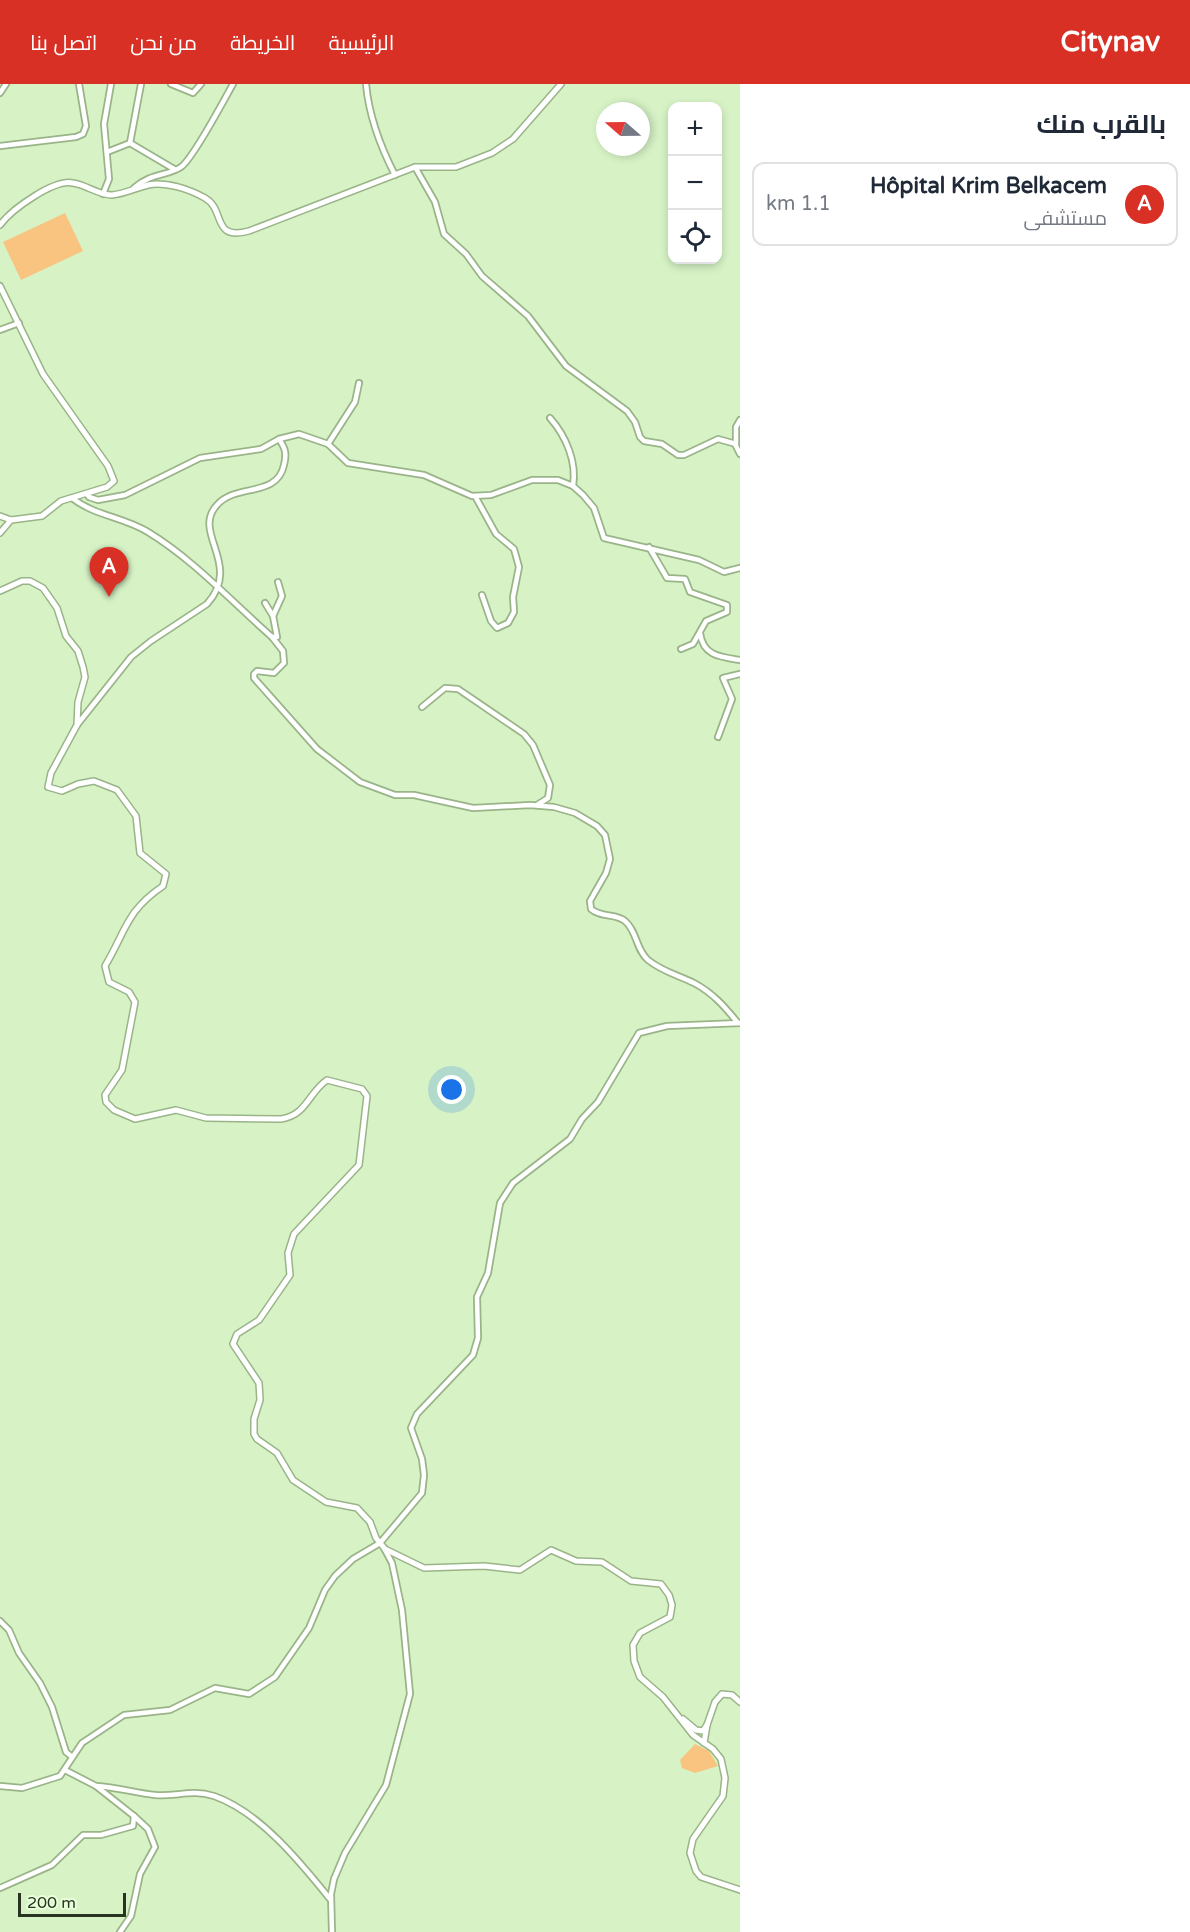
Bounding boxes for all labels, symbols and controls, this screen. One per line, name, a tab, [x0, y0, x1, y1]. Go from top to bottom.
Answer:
text: Citynav	[1061, 25, 1160, 59]
text: اتصل بنا	[30, 31, 97, 56]
text: من نحن	[130, 31, 197, 56]
text: الخريطة	[230, 31, 295, 56]
text: الرئيسية	[328, 31, 394, 56]
north arrow	[596, 102, 650, 156]
map controls	[668, 102, 722, 264]
button: +	[668, 102, 722, 156]
text: بالقرب منك	[1037, 109, 1166, 140]
button: −	[668, 156, 722, 210]
text: Hôpital Krim Belkacem	[870, 173, 1107, 199]
text: 1.1 km	[766, 192, 831, 216]
text: A	[1137, 192, 1152, 216]
text: مستشفى	[1023, 207, 1107, 231]
button: locate	[668, 210, 722, 264]
pin: A	[90, 548, 128, 597]
your location	[437, 1075, 466, 1104]
scale bar	[18, 1890, 126, 1918]
text: 200 m	[27, 1893, 76, 1913]

